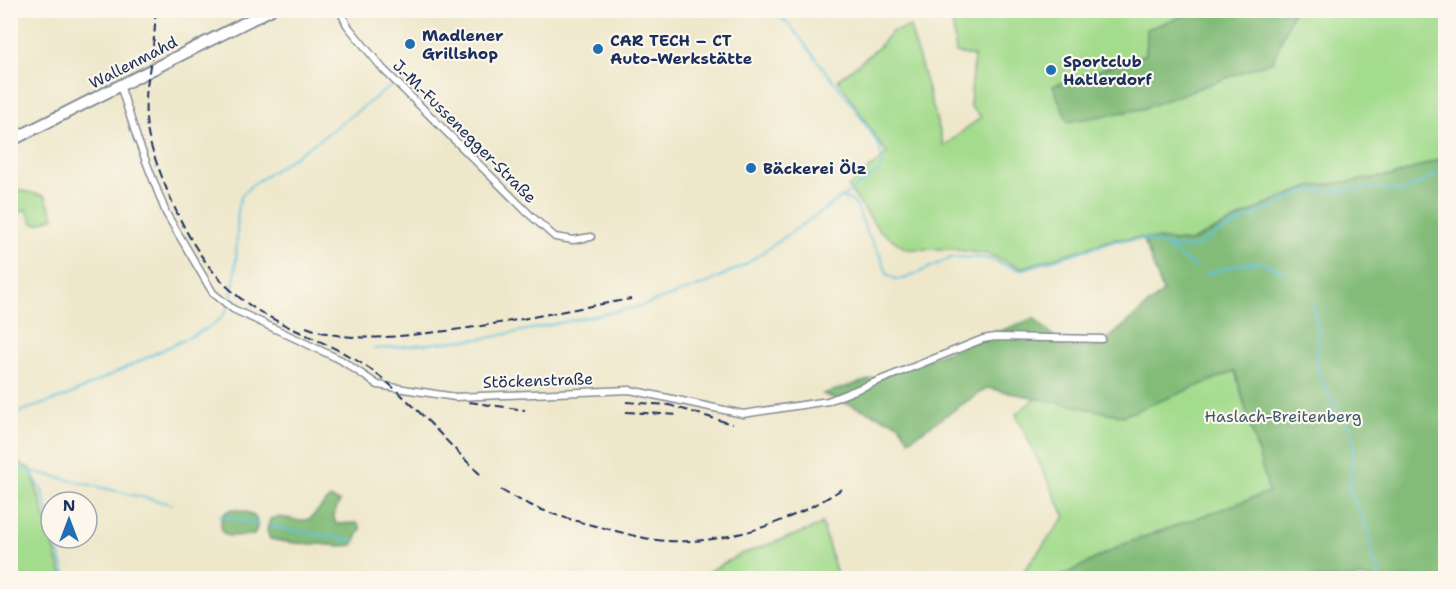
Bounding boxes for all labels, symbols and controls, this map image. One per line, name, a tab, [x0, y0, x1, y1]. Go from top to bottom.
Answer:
place label: Madlener Grillshop	[422, 25, 504, 64]
place label: CAR TECH – CT Auto-Werkstätte	[610, 30, 753, 69]
street label: Wallenmahd	[86, 31, 181, 94]
marker: Madlener Grillshop	[403, 37, 417, 51]
marker: CAR TECH – CT Auto-Werkstätte	[591, 42, 605, 56]
place label: Sportclub Hatlerdorf	[1063, 51, 1153, 90]
street label: J.-M.-Fussenegger-Straße	[388, 55, 541, 208]
marker: Sportclub Hatlerdorf	[1044, 63, 1058, 77]
place label: Bäckerei Ölz	[763, 158, 867, 179]
marker: Bäckerei Ölz	[744, 161, 758, 175]
street label: Stöckenstraße	[482, 368, 594, 393]
park label: Haslach-Breitenberg	[1205, 406, 1362, 427]
north arrow	[39, 490, 99, 550]
text: N	[63, 495, 75, 516]

